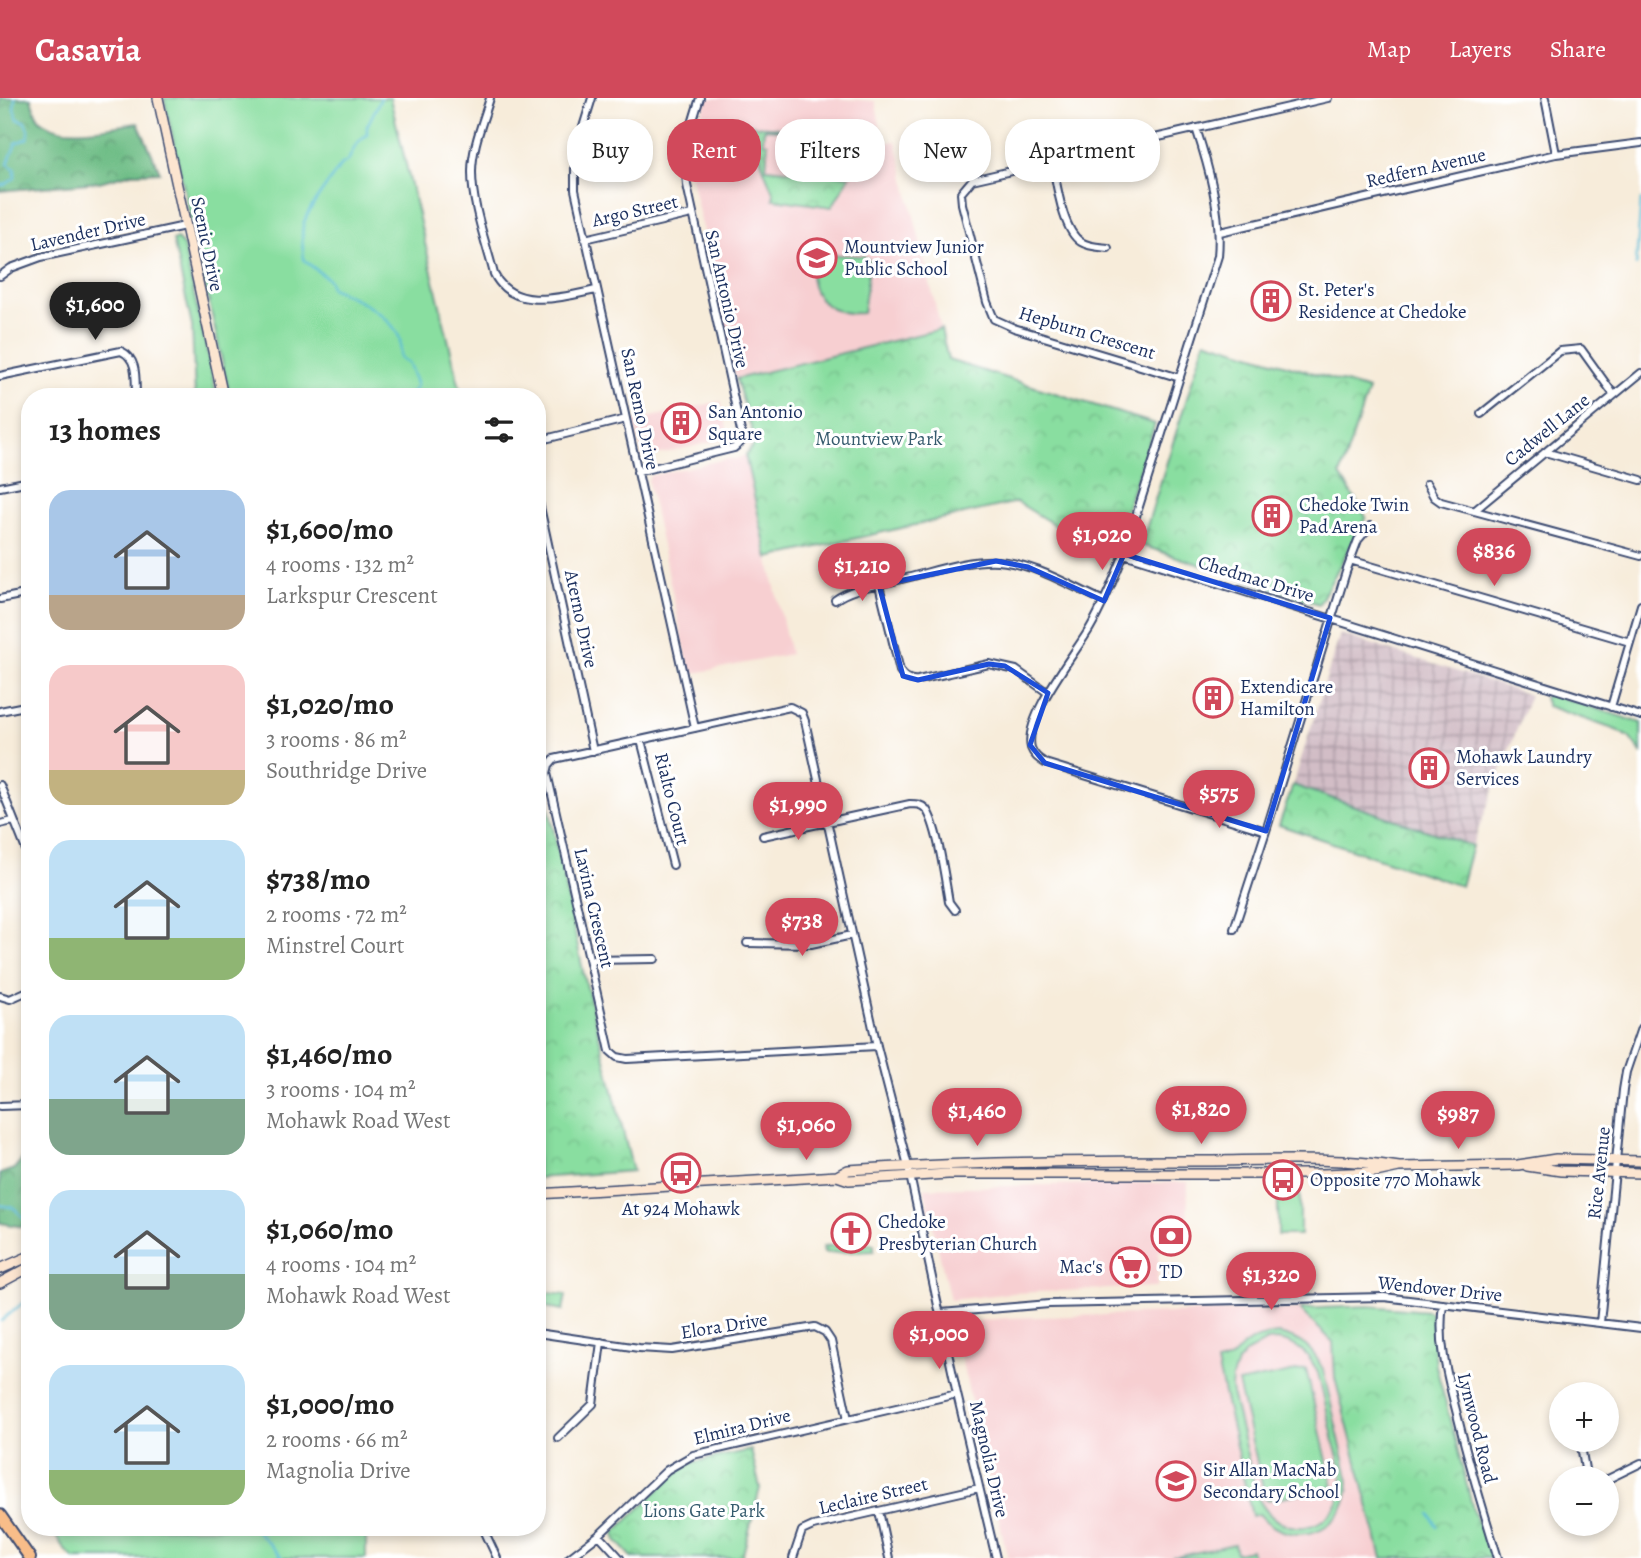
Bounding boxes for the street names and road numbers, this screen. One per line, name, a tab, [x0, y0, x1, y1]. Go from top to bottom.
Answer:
street label: Redfern Avenue	[1364, 142, 1488, 194]
street label: Argo Street	[588, 188, 681, 234]
street label: Scenic Drive	[184, 194, 230, 294]
street label: Lavender Drive	[28, 206, 148, 258]
street label: San Antonio Drive	[698, 227, 756, 371]
street label: Hepburn Crescent	[1015, 300, 1159, 366]
street label: San Remo Drive	[614, 346, 666, 472]
street label: Cadwell Lane	[1499, 387, 1595, 473]
street label: Chedmac Drive	[1195, 549, 1317, 609]
street label: Aterno Drive	[558, 567, 604, 670]
street label: Rialto Court	[648, 750, 696, 848]
street label: Lavina Crescent	[568, 845, 620, 971]
street label: Rice Avenue	[1581, 1125, 1617, 1221]
street label: Wendover Drive	[1376, 1269, 1503, 1308]
street label: Elora Drive	[679, 1306, 769, 1346]
street label: Lynwood Road	[1451, 1370, 1504, 1487]
street label: Magnolia Drive	[963, 1398, 1015, 1520]
street label: Elmira Drive	[691, 1402, 793, 1452]
street label: Leclaire Street	[816, 1471, 930, 1521]

